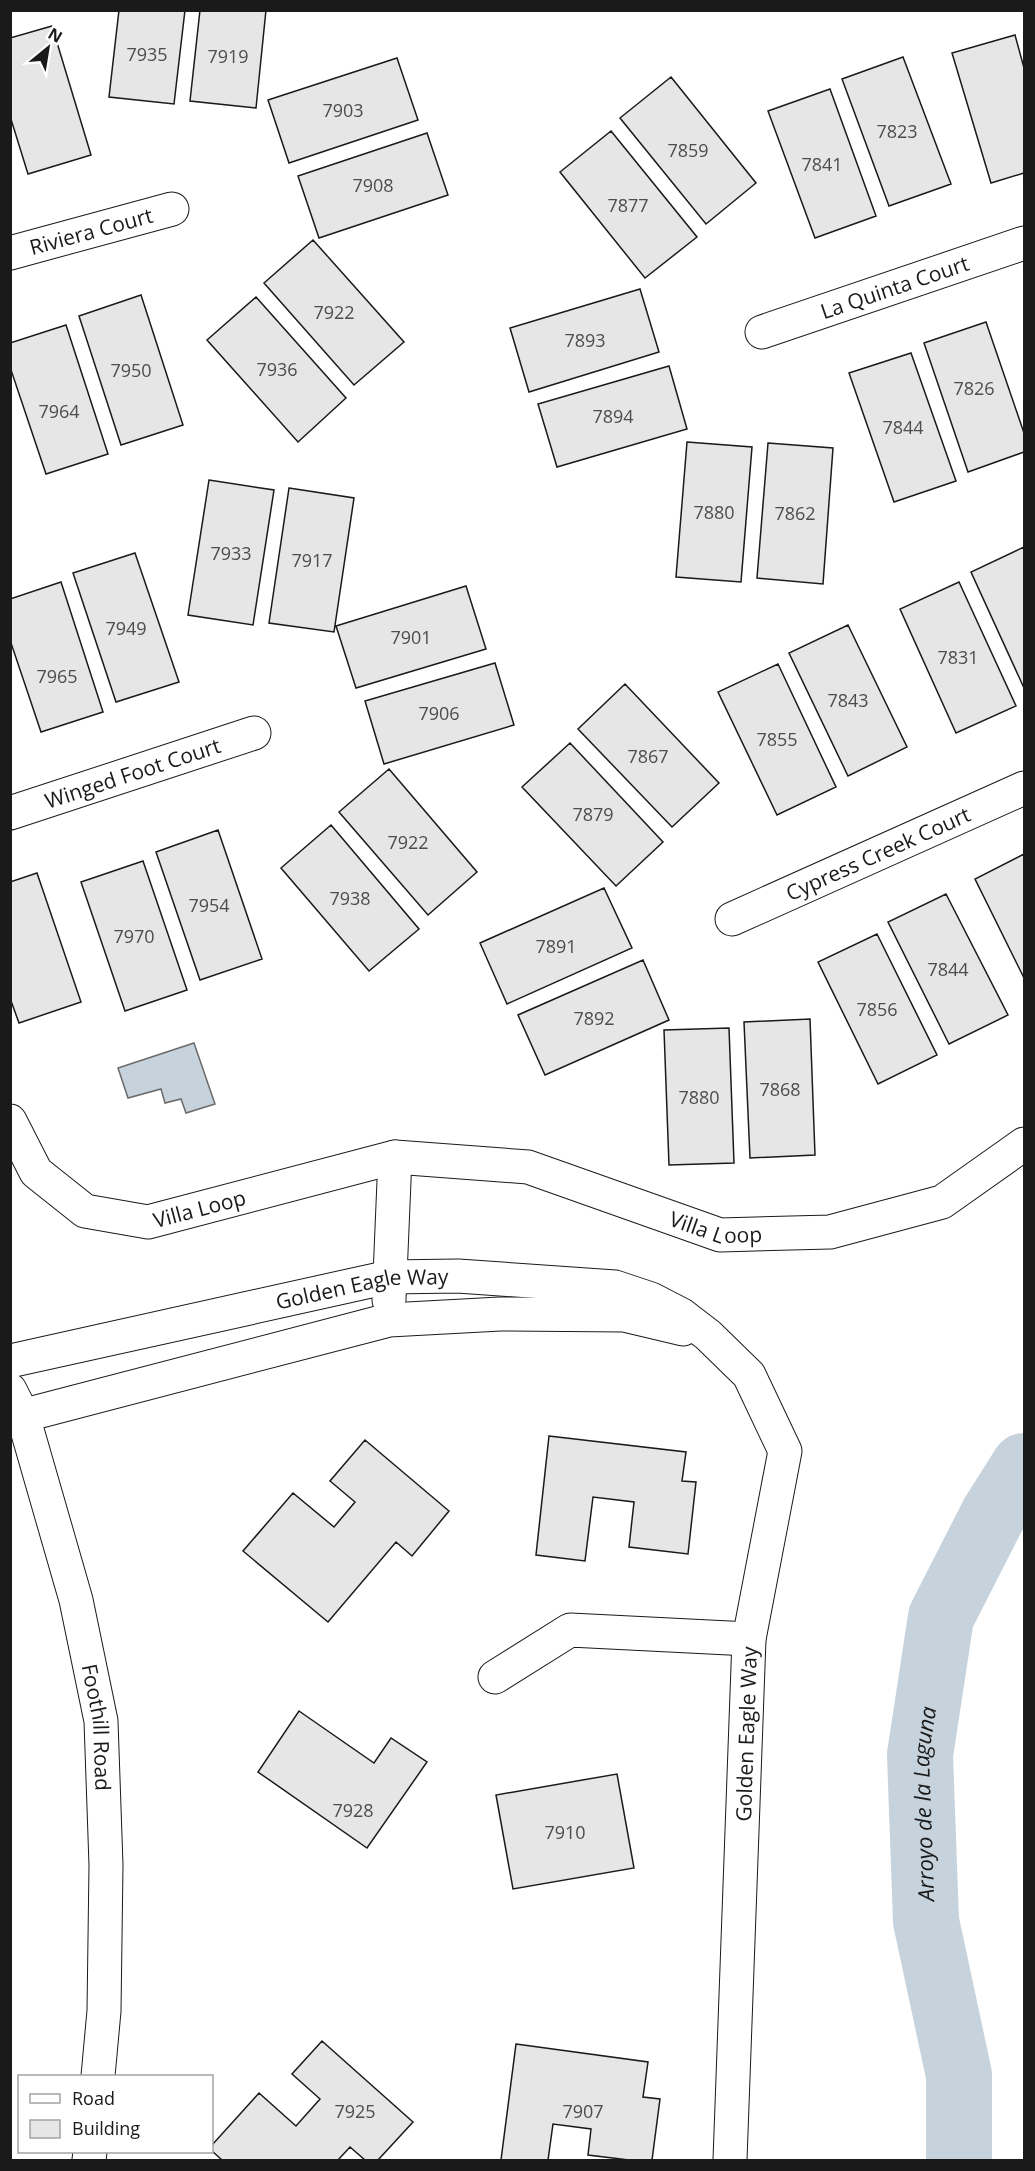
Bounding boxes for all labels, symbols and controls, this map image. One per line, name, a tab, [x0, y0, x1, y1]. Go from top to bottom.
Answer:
north arrow	[18, 18, 78, 78]
text: N	[44, 22, 67, 48]
house number: 7935	[126, 42, 168, 66]
house number: 7919	[207, 44, 249, 68]
house number: 7903	[322, 98, 364, 122]
house number: 7823	[876, 119, 918, 143]
house number: 7859	[667, 138, 709, 162]
house number: 7841	[801, 152, 843, 176]
house number: 7908	[352, 173, 394, 197]
house number: 7877	[607, 193, 649, 217]
street label: Riviera Court	[26, 201, 156, 261]
street label: La Quinta Court	[817, 249, 972, 325]
house number: 7922	[313, 300, 355, 324]
house number: 7893	[564, 328, 606, 352]
house number: 7936	[256, 357, 298, 381]
house number: 7950	[110, 358, 152, 382]
house number: 7826	[953, 376, 995, 400]
house number: 7964	[38, 399, 80, 423]
house number: 7894	[592, 404, 634, 428]
house number: 7844	[882, 415, 924, 439]
house number: 7880	[693, 500, 735, 524]
house number: 7862	[774, 501, 816, 525]
house number: 7933	[210, 541, 252, 565]
house number: 7917	[291, 548, 333, 572]
house number: 7949	[105, 616, 147, 640]
house number: 7901	[390, 625, 432, 649]
house number: 7831	[937, 645, 979, 669]
house number: 7965	[36, 664, 78, 688]
house number: 7843	[827, 688, 869, 712]
house number: 7906	[418, 701, 460, 725]
house number: 7855	[756, 727, 798, 751]
street label: Winged Foot Court	[41, 731, 224, 815]
house number: 7867	[627, 744, 669, 768]
street label: Cypress Creek Court	[781, 800, 975, 907]
house number: 7879	[572, 802, 614, 826]
house number: 7922	[387, 830, 429, 854]
house number: 7938	[329, 886, 371, 910]
house number: 7954	[188, 893, 230, 917]
house number: 7970	[113, 924, 155, 948]
house number: 7891	[535, 934, 577, 958]
house number: 7844	[927, 957, 969, 981]
house number: 7856	[856, 997, 898, 1021]
house number: 7892	[573, 1006, 615, 1030]
house number: 7868	[759, 1077, 801, 1101]
house number: 7880	[678, 1085, 720, 1109]
street label: Villa Loop	[150, 1183, 249, 1234]
street label: Villa Loop	[666, 1204, 762, 1250]
street label: Golden Eagle Way	[273, 1262, 449, 1316]
street label: Golden Eagle Way	[729, 1646, 763, 1822]
street label: Foothill Road	[76, 1661, 117, 1791]
water label: Arroyo de la Laguna	[905, 1704, 942, 1904]
house number: 7928	[332, 1798, 374, 1822]
house number: 7910	[544, 1820, 586, 1844]
legend	[18, 2075, 213, 2153]
text: Road	[72, 2086, 115, 2110]
house number: 7925	[334, 2099, 376, 2123]
house number: 7907	[562, 2099, 604, 2123]
text: Building	[72, 2116, 140, 2140]

